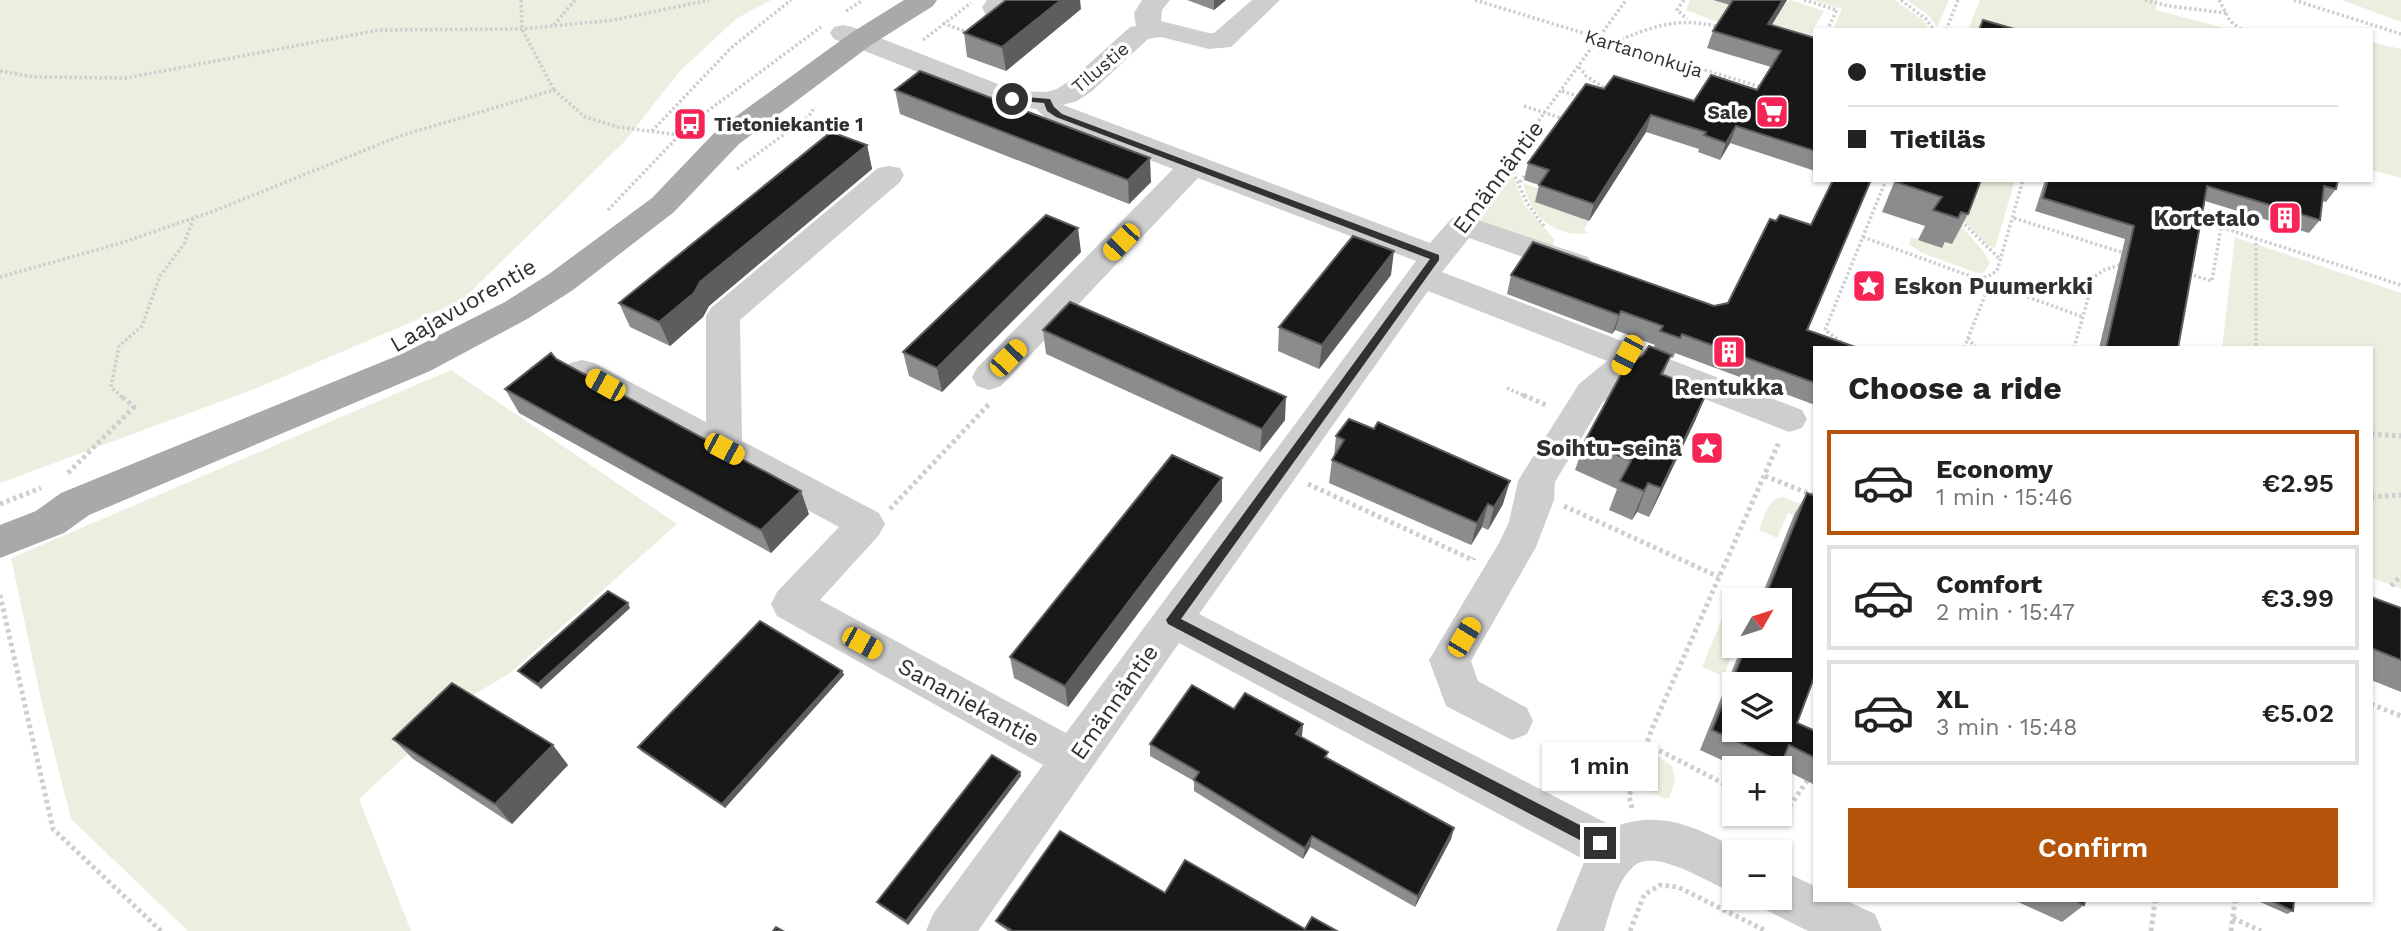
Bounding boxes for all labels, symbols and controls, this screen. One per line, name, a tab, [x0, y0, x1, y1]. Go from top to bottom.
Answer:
street label: Kartanonkuja	[1582, 25, 1706, 82]
street label: Tilustie	[1067, 37, 1134, 98]
text: Tilustie	[1890, 57, 1987, 87]
route start	[996, 83, 1028, 115]
supermarket icon: Sale	[1753, 93, 1791, 131]
place label: Sale	[1708, 101, 1748, 124]
bus stop icon: Tietoniekantie 1	[671, 105, 709, 143]
place label: Tietoniekantie 1	[714, 113, 863, 136]
street label: Emännäntie	[1447, 116, 1550, 239]
text: Tietiläs	[1890, 124, 1986, 154]
building icon: Kortetalo	[2266, 199, 2304, 237]
place label: Kortetalo	[2154, 205, 2260, 232]
car	[1099, 220, 1144, 264]
street label: Laajavuorentie	[386, 253, 541, 358]
place icon: Eskon Puumerkki	[1850, 267, 1888, 305]
place label: Eskon Puumerkki	[1894, 273, 2093, 300]
car	[1608, 332, 1647, 378]
building icon: Rentukka	[1710, 333, 1748, 371]
car	[986, 336, 1031, 380]
car	[582, 366, 629, 404]
text: Choose a ride	[1848, 369, 2062, 407]
place label: Rentukka	[1674, 374, 1784, 401]
place icon: Soihtu-seinä	[1688, 429, 1726, 467]
car	[701, 430, 748, 468]
place label: Soihtu-seinä	[1536, 435, 1683, 462]
icon: car	[1852, 451, 1915, 514]
text: Economy	[1936, 454, 2053, 484]
text: €2.95	[2262, 468, 2334, 498]
text: 1 min · 15:46	[1936, 484, 2073, 511]
icon: car	[1852, 566, 1915, 629]
text: Comfort	[1936, 569, 2042, 599]
text: €3.99	[2261, 583, 2334, 613]
north arrow	[1722, 588, 1792, 658]
map controls	[1722, 588, 1792, 910]
text: 2 min · 15:47	[1936, 599, 2075, 626]
car	[1445, 614, 1484, 660]
car	[839, 624, 886, 662]
street label: Emännäntie	[1065, 640, 1164, 765]
street label: Sananiekantie	[893, 652, 1044, 752]
button: layers	[1722, 672, 1792, 742]
icon: car	[1852, 681, 1915, 744]
text: XL	[1936, 684, 1969, 714]
text: €5.02	[2262, 698, 2334, 728]
text: 3 min · 15:48	[1936, 714, 2077, 741]
callout: 1 min	[1542, 742, 1658, 790]
text: 1 min	[1570, 753, 1630, 780]
button: +	[1722, 756, 1792, 826]
button: Confirm	[1848, 808, 2338, 888]
route end	[1584, 827, 1616, 859]
button: −	[1722, 840, 1792, 910]

